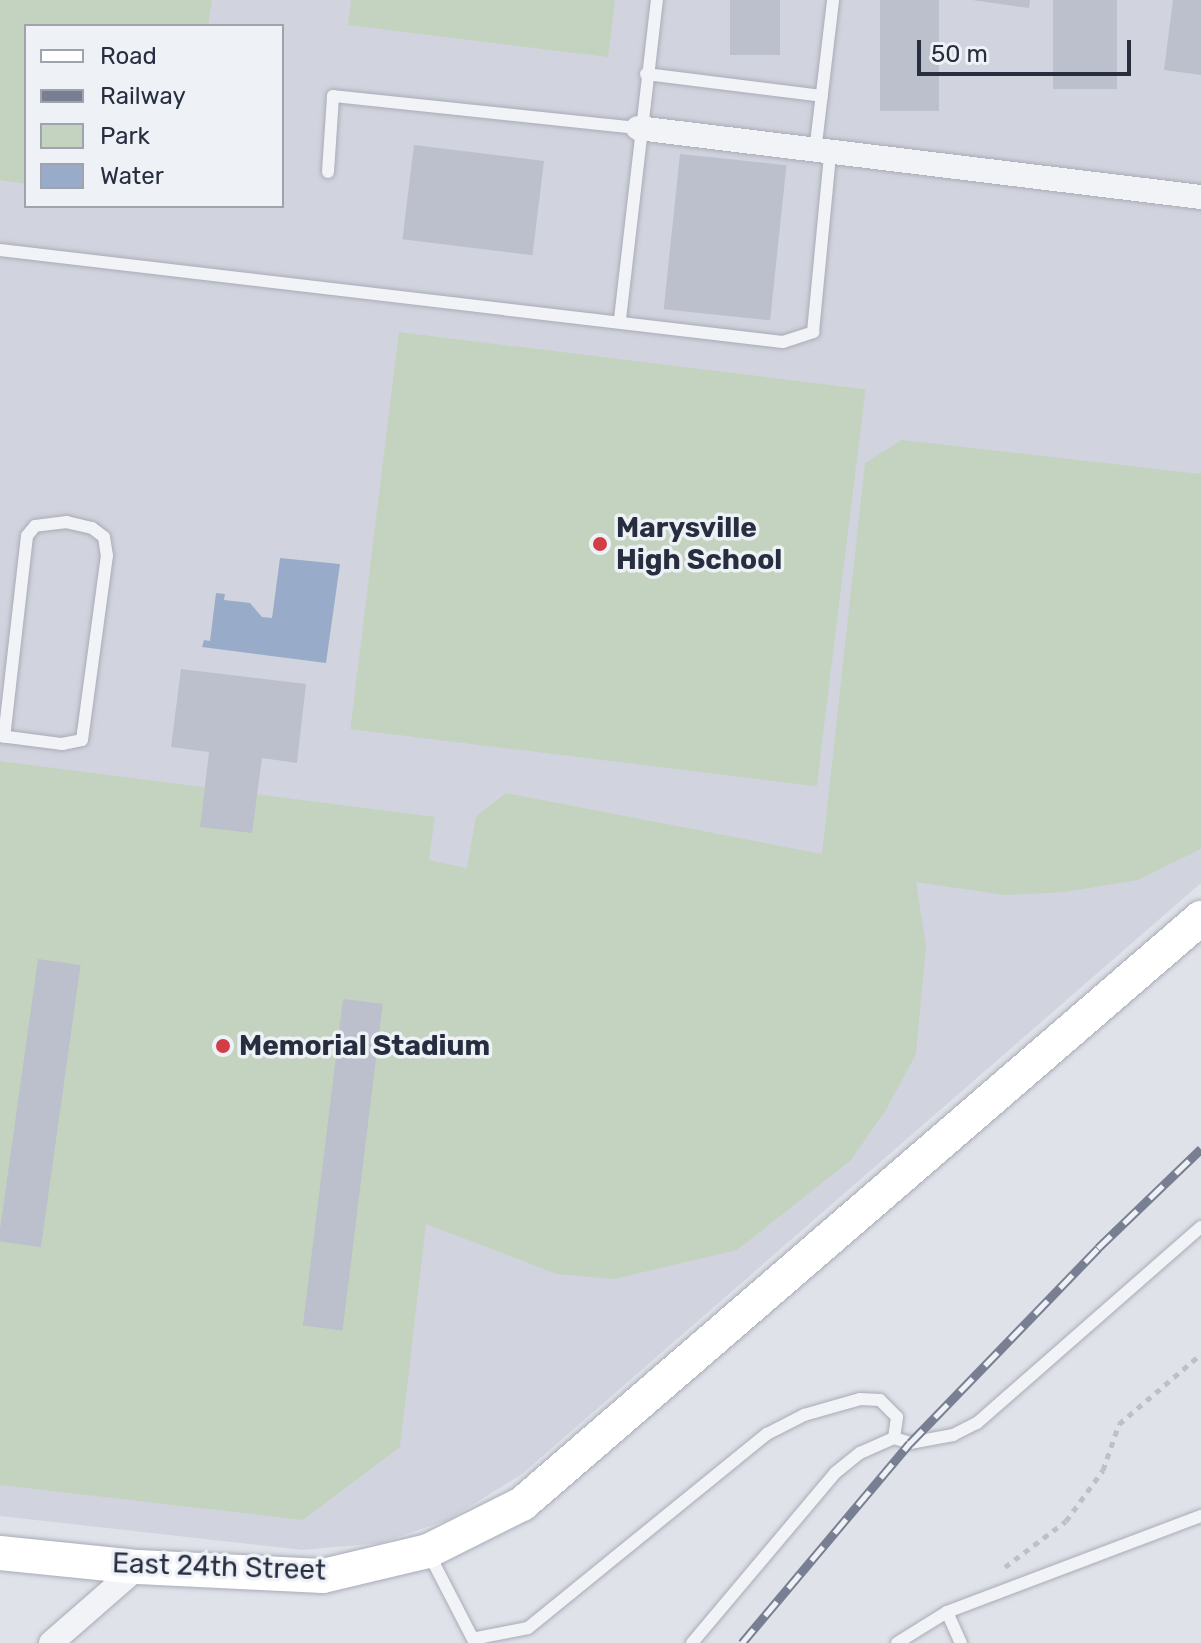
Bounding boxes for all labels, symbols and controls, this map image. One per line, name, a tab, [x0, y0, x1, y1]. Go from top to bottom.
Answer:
legend	[24, 24, 284, 208]
scale bar	[921, 24, 1135, 74]
text: 50 m	[931, 40, 988, 68]
text: Road	[100, 42, 157, 70]
text: Railway	[100, 82, 186, 110]
text: Park	[100, 122, 150, 150]
text: Water	[100, 162, 164, 190]
place label: Marysville High School	[616, 511, 782, 577]
marker: Marysville High School	[591, 535, 609, 553]
place label: Memorial Stadium	[239, 1029, 490, 1063]
marker: Memorial Stadium	[214, 1037, 232, 1055]
street label: East 24th Street	[112, 1546, 326, 1588]

